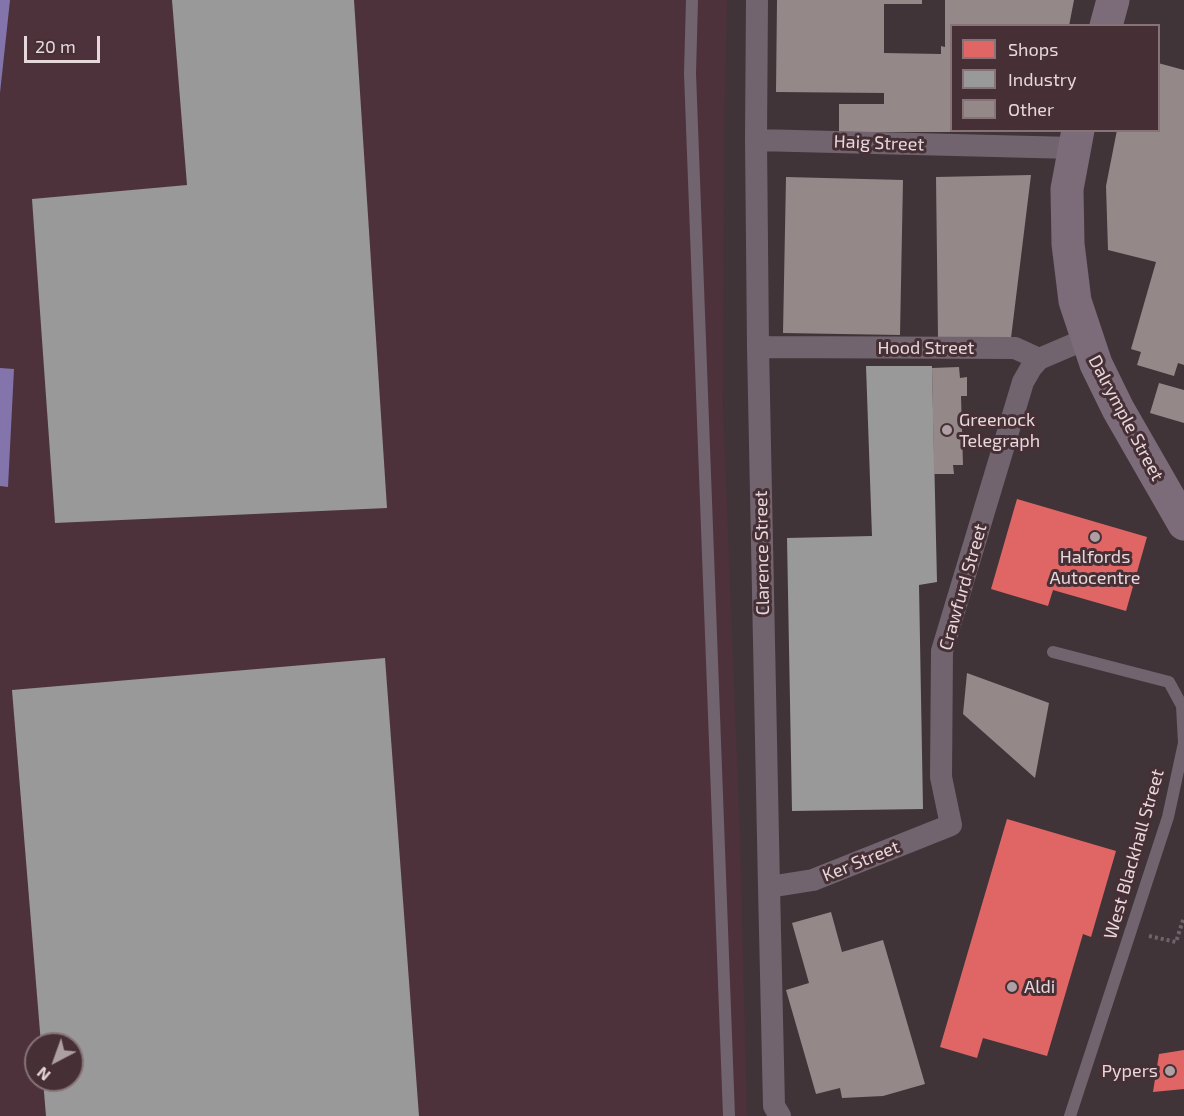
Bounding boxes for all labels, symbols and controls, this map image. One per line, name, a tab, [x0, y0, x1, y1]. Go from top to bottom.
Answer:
scale bar	[27, 24, 104, 62]
legend	[950, 24, 1160, 132]
text: 20 m	[35, 35, 76, 57]
text: Shops	[1008, 38, 1058, 60]
text: Industry	[1008, 68, 1077, 90]
text: Other	[1008, 98, 1054, 120]
street label: Haig Street	[833, 131, 925, 155]
street label: Hood Street	[878, 337, 974, 359]
street label: Dalrymple Street	[1084, 351, 1168, 485]
place label: Greenock Telegraph	[959, 409, 1040, 452]
marker: Greenock Telegraph	[940, 423, 954, 437]
street label: Clarence Street	[750, 490, 774, 616]
street label: Crawfurd Street	[935, 521, 991, 653]
marker: Halfords Autocentre	[1088, 530, 1102, 544]
place label: Halfords Autocentre	[1050, 546, 1140, 588]
street label: West Blackhall Street	[1099, 767, 1169, 941]
street label: Ker Street	[819, 836, 903, 886]
place label: Aldi	[1024, 976, 1055, 998]
marker: Aldi	[1005, 980, 1019, 994]
north arrow	[24, 1032, 84, 1092]
place label: Pypers	[1101, 1060, 1158, 1082]
text: N	[33, 1063, 54, 1085]
marker: Pypers	[1163, 1064, 1177, 1078]

